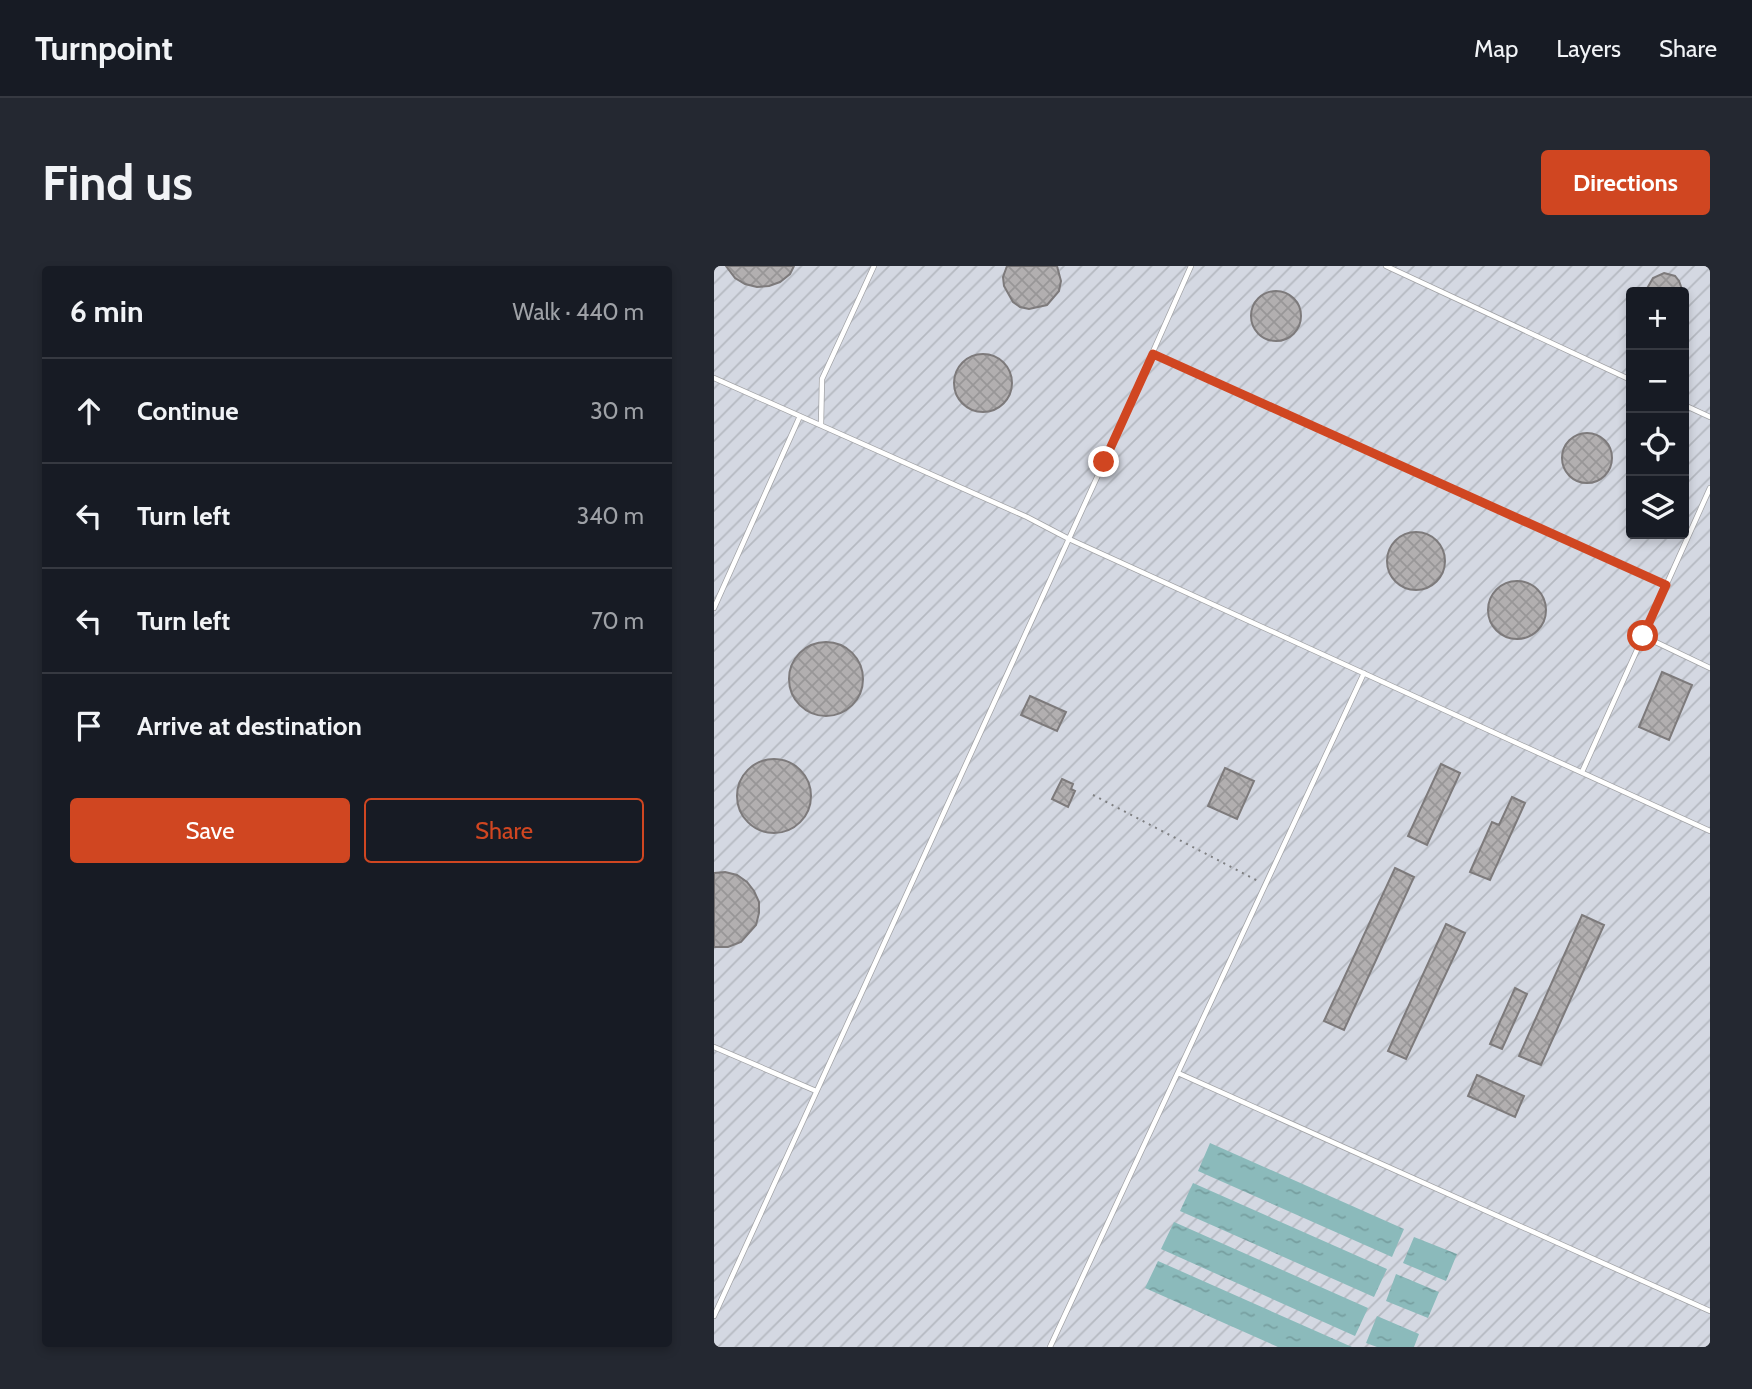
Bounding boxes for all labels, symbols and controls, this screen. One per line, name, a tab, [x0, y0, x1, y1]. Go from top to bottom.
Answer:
text: Turnpoint	[35, 28, 173, 68]
text: Map	[1474, 34, 1518, 63]
text: Layers	[1556, 34, 1621, 63]
text: Share	[1659, 34, 1717, 63]
button: Directions	[1541, 150, 1710, 215]
text: Find us	[42, 153, 193, 212]
map controls	[1626, 287, 1689, 539]
button: +	[1626, 287, 1689, 350]
text: 6 min	[70, 293, 143, 330]
text: Walk · 440 m	[513, 298, 644, 326]
button: −	[1626, 350, 1689, 413]
icon: ahead	[70, 392, 108, 430]
text: Continue	[137, 395, 239, 427]
text: 30 m	[590, 397, 644, 425]
button: locate	[1626, 413, 1689, 476]
route end	[1088, 446, 1119, 477]
button: layers	[1626, 476, 1689, 539]
icon: left	[70, 497, 108, 535]
text: Turn left	[137, 500, 230, 532]
text: 340 m	[577, 502, 644, 530]
icon: left	[70, 602, 108, 640]
text: Turn left	[137, 605, 230, 637]
text: 70 m	[591, 607, 644, 635]
route start	[1627, 620, 1658, 651]
icon: arrive	[70, 707, 108, 745]
text: Arrive at destination	[137, 710, 362, 742]
button: Save	[70, 798, 350, 863]
button: Share	[364, 798, 644, 863]

